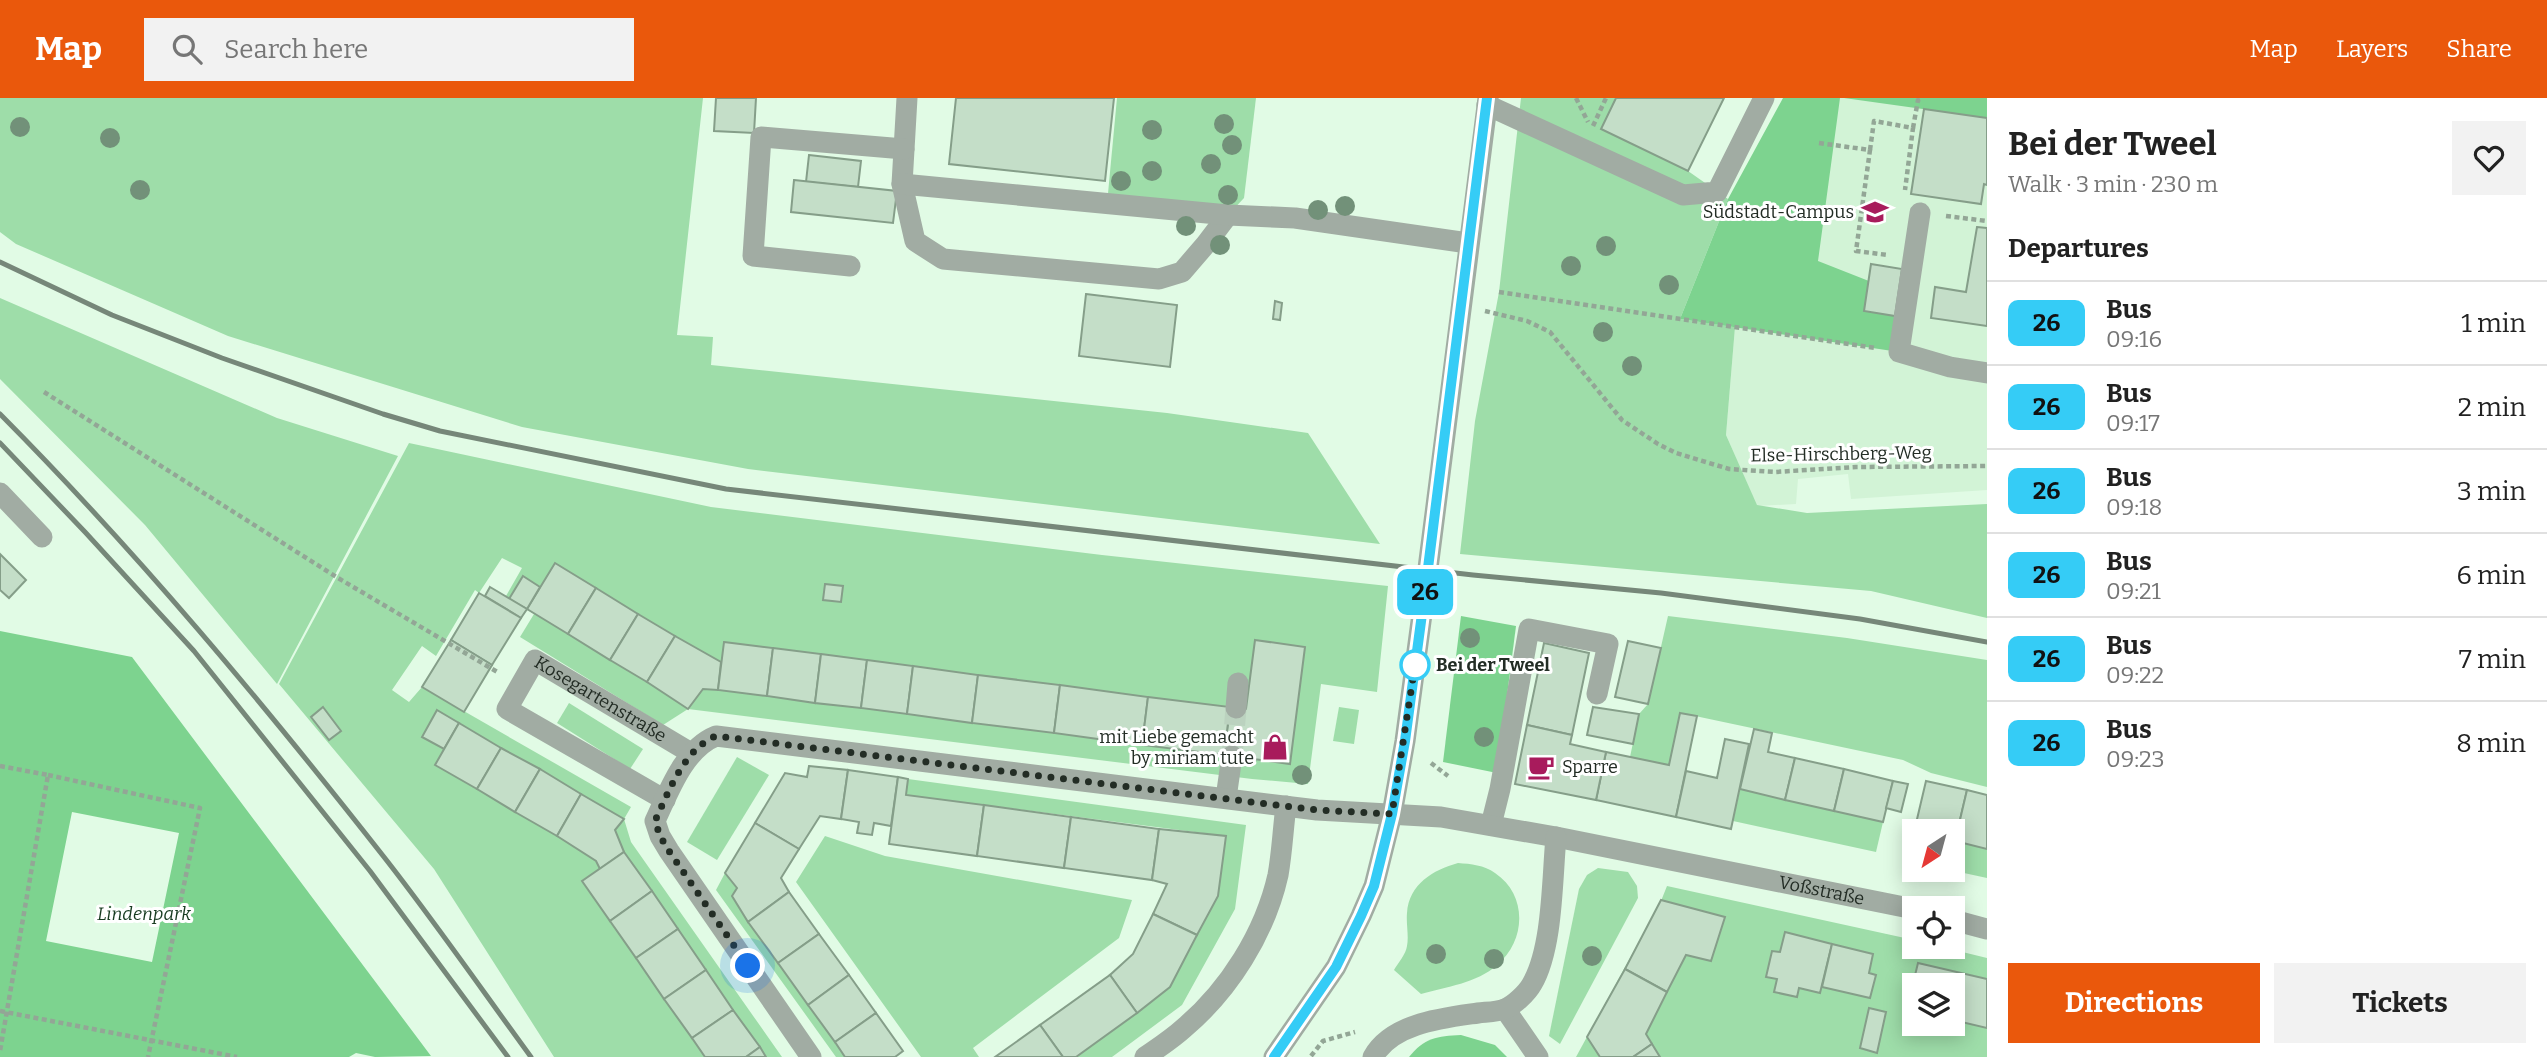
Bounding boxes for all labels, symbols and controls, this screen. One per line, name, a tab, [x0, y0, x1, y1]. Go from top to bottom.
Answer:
search box	[144, 18, 634, 81]
text: Map	[35, 29, 102, 69]
icon: search	[168, 30, 206, 68]
text: Search here	[224, 34, 368, 65]
text: Map	[2250, 35, 2298, 63]
text: Layers	[2336, 35, 2408, 63]
text: Share	[2446, 35, 2512, 63]
button: heart	[2452, 121, 2526, 195]
text: Bei der Tweel	[2008, 124, 2217, 164]
text: Walk · 3 min · 230 m	[2008, 170, 2218, 198]
school or university icon: Südstadt-Campus	[1860, 197, 1890, 227]
place label: Südstadt-Campus	[1703, 201, 1854, 223]
text: Departures	[2008, 233, 2149, 264]
text: Bus	[2106, 294, 2152, 325]
text: 1 min	[2461, 308, 2526, 339]
text: 26	[2033, 309, 2060, 337]
text: 09:16	[2106, 325, 2162, 353]
text: Bus	[2106, 378, 2152, 409]
text: 2 min	[2458, 392, 2526, 423]
text: 26	[2033, 393, 2060, 421]
text: 09:17	[2106, 409, 2160, 437]
street label: Else-Hirschberg-Weg	[1750, 441, 1932, 467]
text: Bus	[2106, 462, 2152, 493]
text: 3 min	[2457, 476, 2526, 507]
text: 26	[2033, 477, 2060, 505]
text: 09:18	[2106, 493, 2162, 521]
text: Bus	[2106, 546, 2152, 577]
text: 6 min	[2457, 560, 2526, 591]
text: 26	[2033, 561, 2060, 589]
line badge: 26	[1394, 569, 1456, 615]
text: 09:21	[2106, 577, 2161, 605]
text: 26	[1411, 578, 1439, 606]
text: Bus	[2106, 630, 2152, 661]
text: 7 min	[2459, 644, 2526, 675]
text: 26	[2033, 645, 2060, 673]
marker: Bei der Tweel	[1400, 650, 1430, 680]
street label: Kosegartenstraße	[530, 651, 670, 747]
place label: Bei der Tweel	[1436, 654, 1550, 676]
text: 09:22	[2106, 661, 2164, 689]
text: Bus	[2106, 714, 2152, 745]
place label: mit Liebe gemacht by miriam tute	[1099, 726, 1254, 769]
text: 8 min	[2456, 728, 2526, 759]
text: 26	[2033, 729, 2060, 757]
shop icon: mit Liebe gemacht by miriam tute	[1260, 732, 1290, 762]
text: 09:23	[2106, 745, 2165, 773]
cafe icon: Sparre	[1526, 752, 1556, 782]
place label: Sparre	[1562, 756, 1618, 778]
north arrow	[1902, 819, 1965, 882]
map controls	[1902, 819, 1965, 1036]
street label: Voßstraße	[1777, 871, 1866, 910]
button: locate	[1902, 896, 1965, 959]
park label: Lindenpark	[97, 903, 191, 925]
your location	[730, 948, 765, 983]
button: Directions	[2008, 963, 2260, 1043]
button: Tickets	[2274, 963, 2526, 1043]
button: layers	[1902, 973, 1965, 1036]

